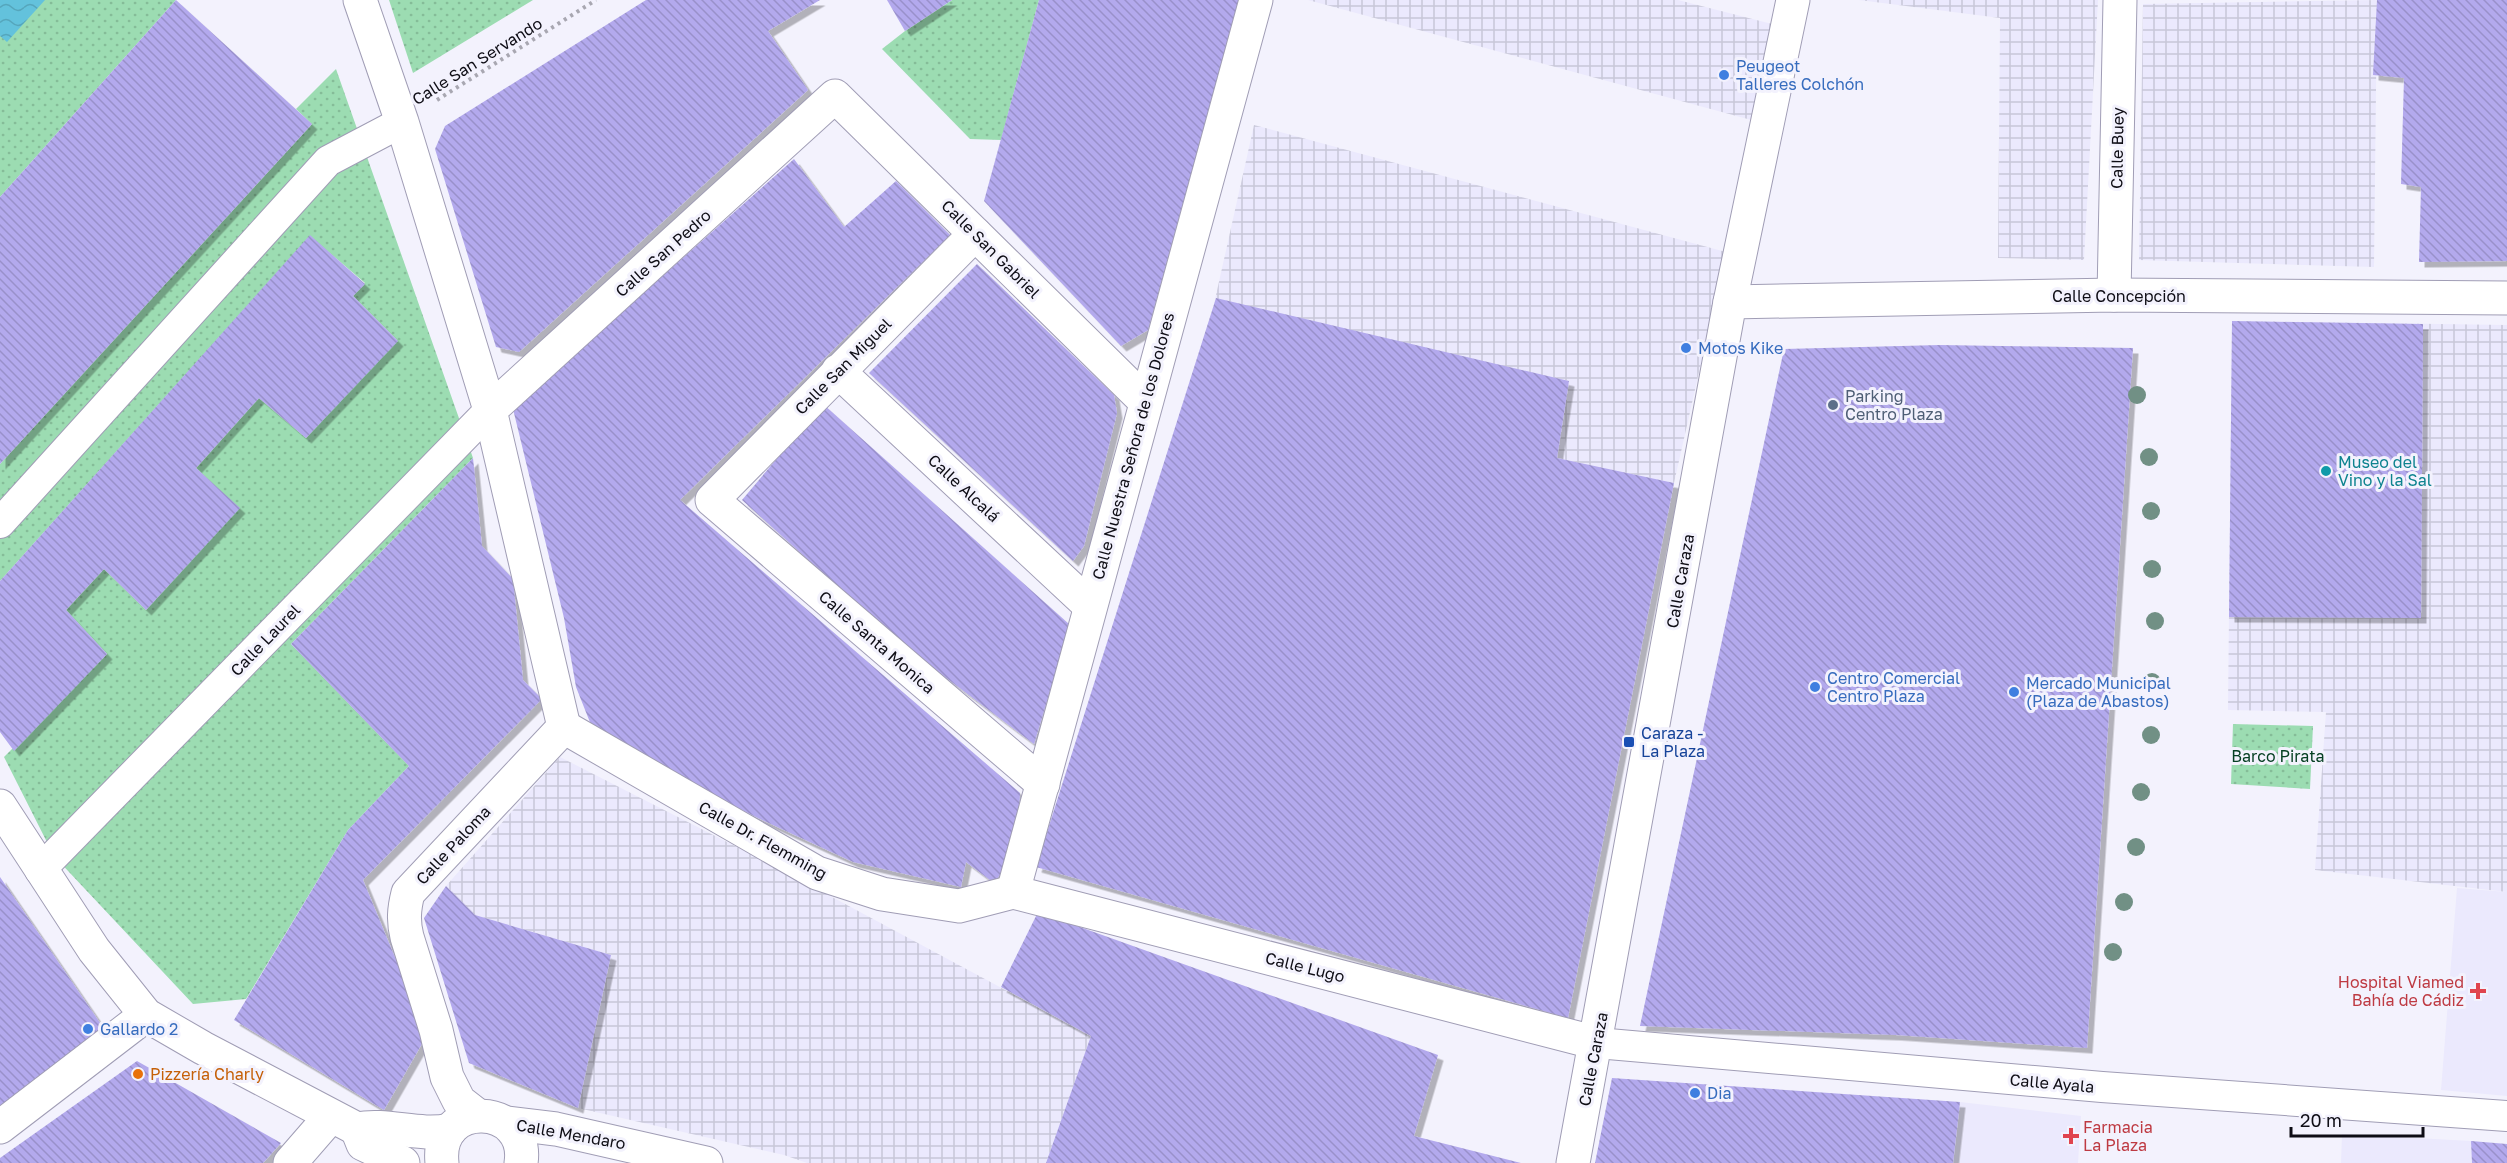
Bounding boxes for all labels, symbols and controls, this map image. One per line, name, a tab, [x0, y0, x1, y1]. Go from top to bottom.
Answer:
street label: Calle San Servando	[408, 13, 546, 109]
place label: Peugeot Talleres Colchón	[1736, 56, 1864, 94]
marker: Peugeot Talleres Colchón	[1717, 68, 1731, 82]
street label: Calle Buey	[2106, 107, 2128, 189]
street label: Calle San Gabriel	[937, 195, 1045, 303]
street label: Calle San Pedro	[611, 205, 715, 301]
street label: Calle Concepción	[2052, 286, 2186, 306]
street label: Calle Nuestra Señora de los Dolores	[1088, 310, 1178, 582]
street label: Calle San Miguel	[791, 314, 895, 418]
place label: Motos Kike	[1698, 338, 1783, 358]
marker: Motos Kike	[1679, 341, 1693, 355]
place label: Parking Centro Plaza	[1845, 386, 1943, 424]
marker: Parking Centro Plaza	[1826, 398, 1840, 412]
street label: Calle Alcalá	[924, 450, 1004, 526]
place label: Museo del Vino y la Sal	[2338, 452, 2432, 490]
marker: Museo del Vino y la Sal	[2319, 464, 2333, 478]
street label: Calle Caraza	[1662, 532, 1698, 630]
street label: Calle Santa Monica	[815, 586, 939, 698]
street label: Calle Laurel	[226, 600, 304, 680]
place label: Centro Comercial Centro Plaza	[1827, 668, 1960, 706]
place label: Mercado Municipal (Plaza de Abastos)	[2026, 673, 2171, 711]
marker: Centro Comercial Centro Plaza	[1808, 680, 1822, 694]
marker: Mercado Municipal (Plaza de Abastos)	[2007, 685, 2021, 699]
place label: Caraza - La Plaza	[1641, 723, 1705, 761]
marker: Caraza - La Plaza	[1622, 735, 1636, 749]
park label: Barco Pirata	[2231, 746, 2325, 766]
street label: Calle Dr. Flemming	[695, 796, 831, 884]
street label: Calle Paloma	[411, 801, 495, 889]
street label: Calle Lugo	[1263, 947, 1347, 987]
place label: Hospital Viamed Bahía de Cádiz	[2338, 972, 2464, 1010]
marker: Hospital Viamed Bahía de Cádiz	[2469, 982, 2487, 1000]
street label: Calle Caraza	[1574, 1010, 1612, 1108]
place label: Gallardo 2	[100, 1019, 178, 1039]
marker: Gallardo 2	[81, 1022, 95, 1036]
place label: Pizzería Charly	[150, 1064, 264, 1084]
marker: Pizzería Charly	[131, 1067, 145, 1081]
street label: Calle Ayala	[2009, 1069, 2095, 1097]
place label: Dia	[1707, 1083, 1732, 1103]
marker: Dia	[1688, 1086, 1702, 1100]
scale bar	[2291, 1100, 2423, 1138]
text: 20 m	[2300, 1109, 2342, 1131]
street label: Calle Mendaro	[515, 1115, 627, 1153]
place label: Farmacia La Plaza	[2083, 1117, 2153, 1155]
marker: Farmacia La Plaza	[2064, 1129, 2078, 1143]

